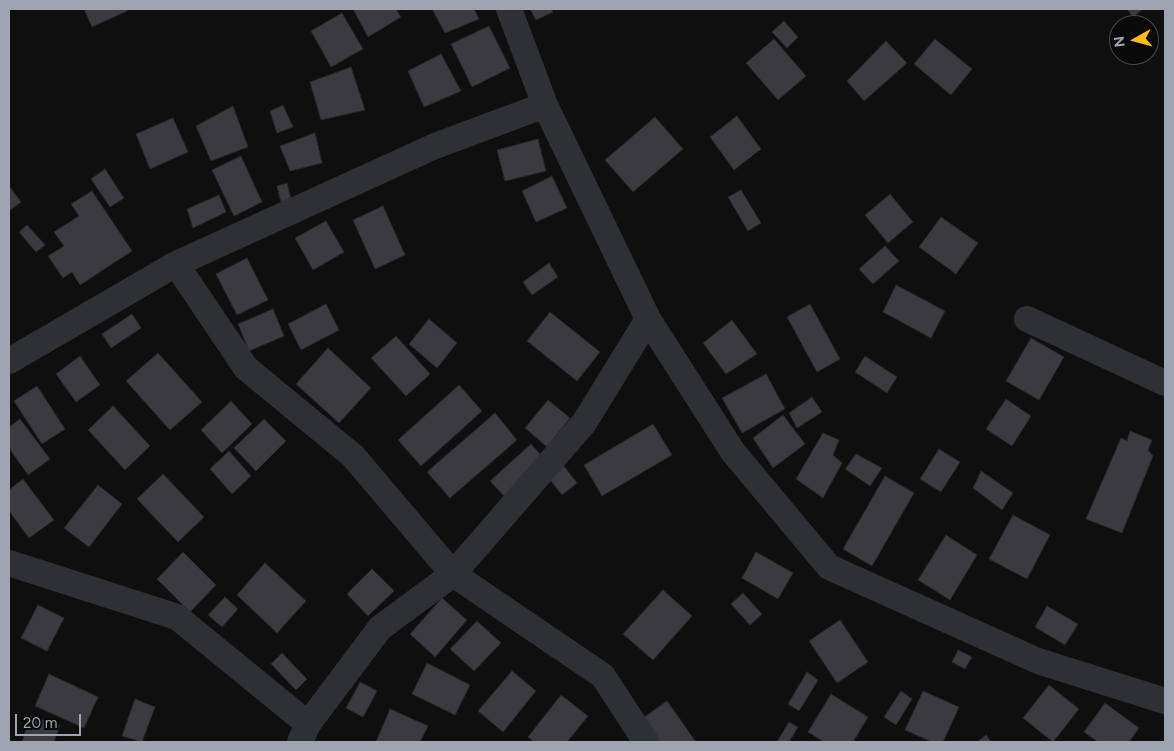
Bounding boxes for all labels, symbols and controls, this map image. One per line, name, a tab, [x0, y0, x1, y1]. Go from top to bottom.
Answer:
north arrow	[1109, 15, 1159, 65]
text: N	[1111, 35, 1129, 48]
scale bar	[18, 704, 84, 736]
text: 20 m	[23, 714, 57, 732]

